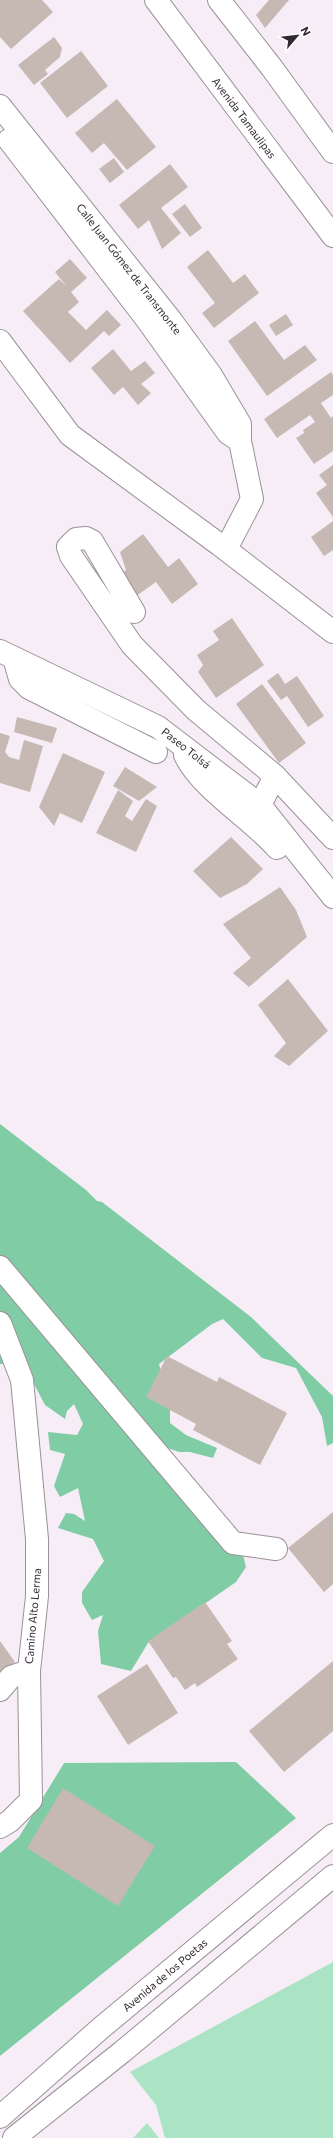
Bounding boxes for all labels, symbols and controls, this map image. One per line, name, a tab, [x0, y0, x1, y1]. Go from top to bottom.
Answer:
north arrow	[277, 16, 317, 56]
text: N	[299, 24, 314, 38]
street label: Avenida Tamaulipas	[210, 75, 279, 161]
street label: Calle Juan Gómez de Transmonte	[74, 201, 185, 337]
street label: Paseo Tolsá	[159, 724, 213, 771]
street label: Camino Alto Lerma	[22, 1568, 43, 1664]
street label: Avenida de los Poetas	[120, 1935, 210, 2014]

